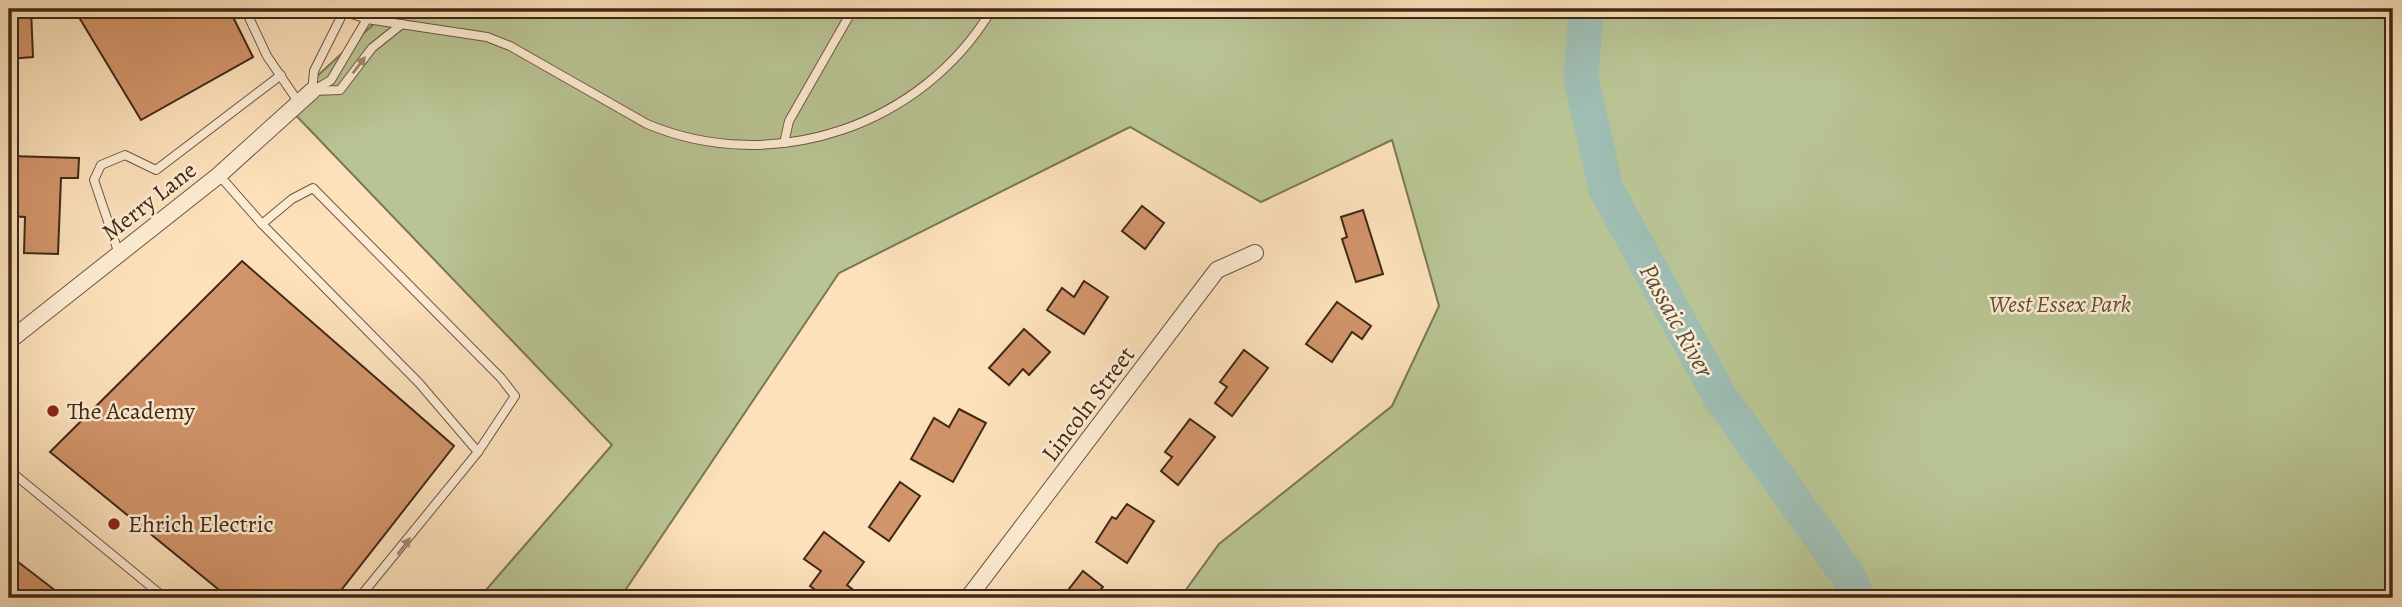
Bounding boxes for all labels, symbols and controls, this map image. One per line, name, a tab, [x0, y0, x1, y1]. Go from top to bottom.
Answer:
one-way arrow	[351, 56, 366, 74]
street label: Merry Lane	[95, 154, 203, 248]
water label: Passaic River	[1631, 257, 1723, 384]
park label: West Essex Park	[1989, 288, 2132, 320]
street label: Lincoln Street	[1034, 340, 1142, 468]
place label: The Academy	[67, 395, 195, 427]
marker: The Academy	[45, 403, 61, 419]
place label: Ehrich Electric	[128, 508, 274, 540]
marker: Ehrich Electric	[106, 516, 122, 532]
one-way arrow	[396, 538, 411, 556]

